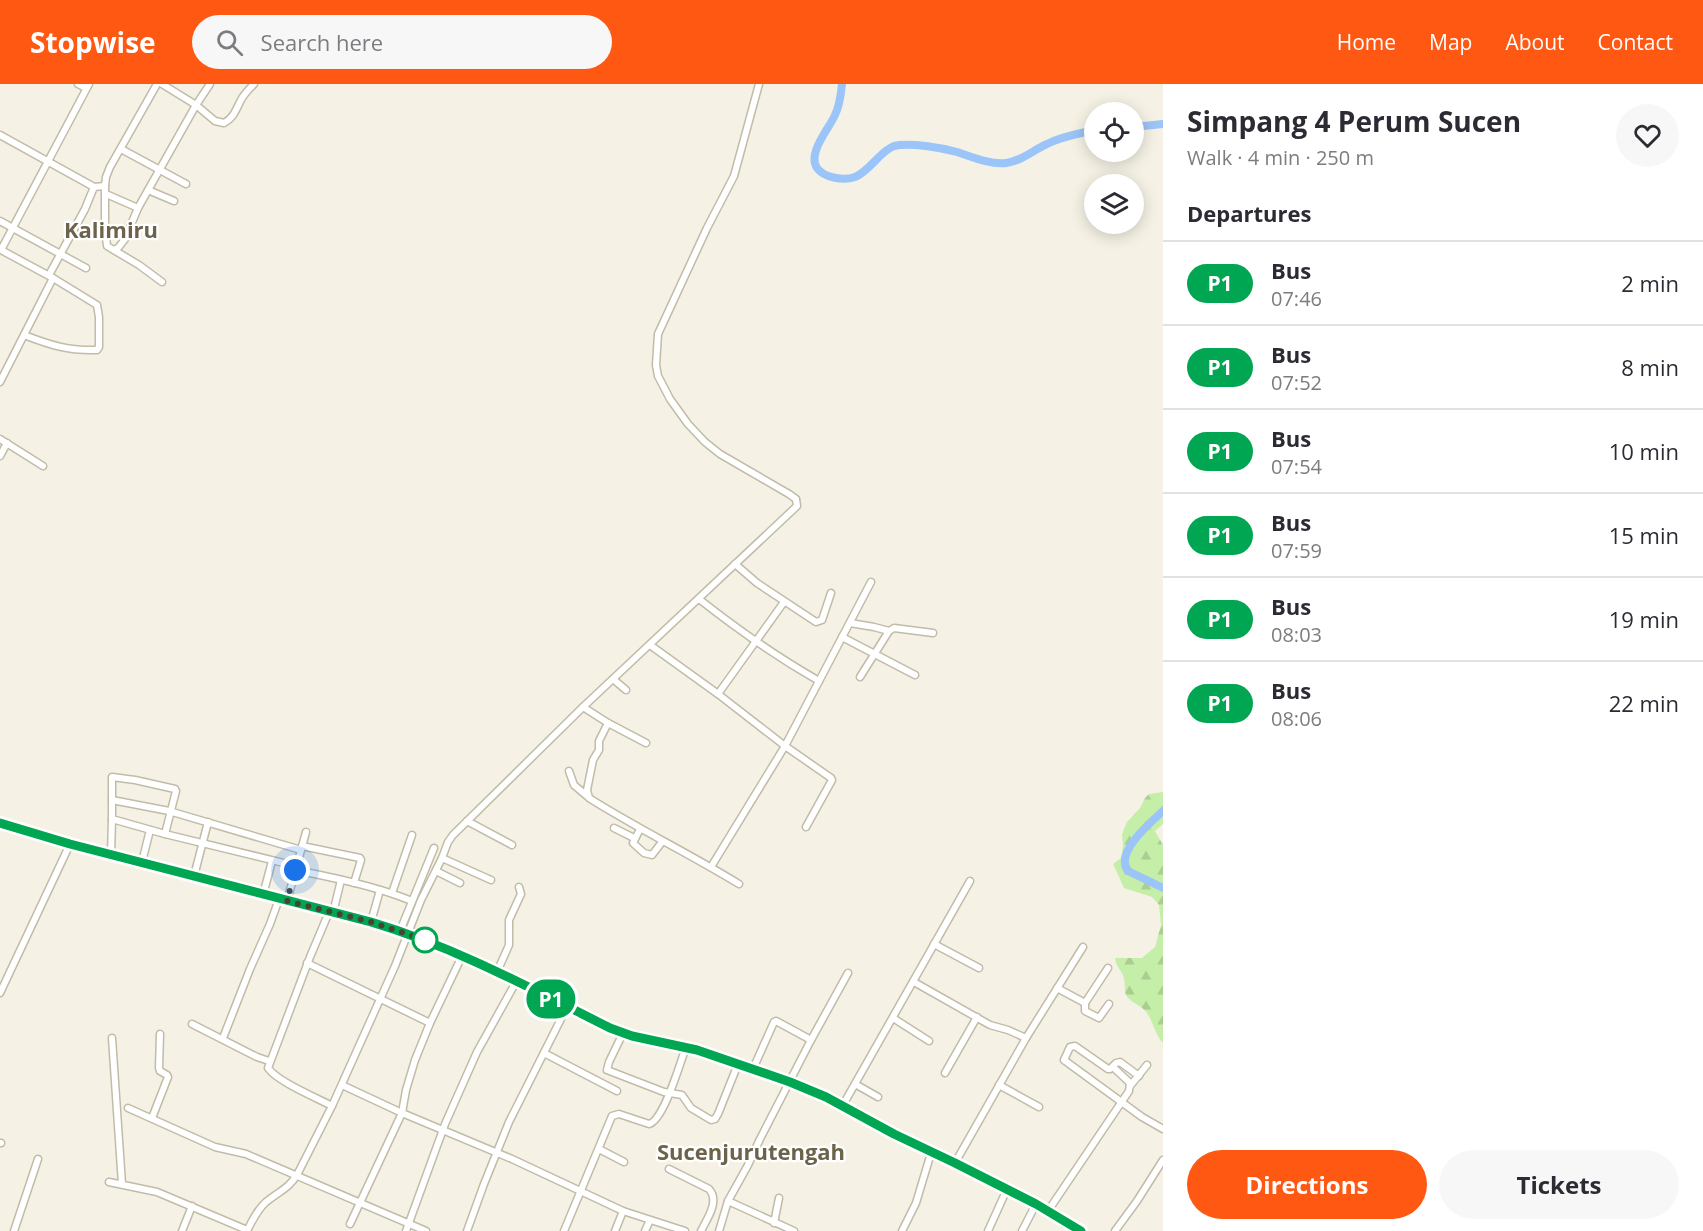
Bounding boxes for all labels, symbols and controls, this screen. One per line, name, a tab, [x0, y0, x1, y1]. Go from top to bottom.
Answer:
search box	[192, 15, 612, 69]
text: Stopwise	[30, 23, 156, 61]
icon: search	[213, 26, 246, 59]
text: Search here	[261, 27, 383, 57]
text: Home	[1337, 28, 1396, 56]
text: Map	[1429, 28, 1472, 56]
text: About	[1505, 28, 1565, 56]
text: Contact	[1598, 28, 1673, 56]
map controls	[1084, 102, 1144, 234]
button: locate	[1084, 102, 1144, 162]
text: Simpang 4 Perum Sucen	[1187, 102, 1521, 140]
button: heart	[1616, 104, 1679, 167]
text: Walk · 4 min · 250 m	[1187, 144, 1374, 171]
button: layers	[1084, 174, 1144, 234]
text: Departures	[1187, 198, 1311, 228]
district label: Kalimiru	[64, 214, 158, 244]
text: Bus	[1271, 255, 1311, 285]
text: 2 min	[1621, 268, 1679, 298]
text: P1	[1207, 269, 1233, 297]
text: 07:46	[1271, 285, 1322, 312]
text: Bus	[1271, 339, 1311, 369]
text: 8 min	[1621, 352, 1679, 382]
text: P1	[1207, 353, 1233, 381]
text: 07:52	[1271, 369, 1322, 396]
text: Bus	[1271, 423, 1311, 453]
text: 10 min	[1609, 436, 1679, 466]
text: P1	[1207, 437, 1233, 465]
text: 07:54	[1271, 453, 1322, 480]
text: Bus	[1271, 507, 1311, 537]
text: 15 min	[1609, 520, 1679, 550]
text: P1	[1207, 521, 1233, 549]
text: 07:59	[1271, 537, 1322, 564]
text: Bus	[1271, 591, 1311, 621]
text: 19 min	[1609, 604, 1679, 634]
text: P1	[1207, 605, 1233, 633]
text: 08:03	[1271, 621, 1322, 648]
text: Bus	[1271, 675, 1311, 705]
text: 22 min	[1609, 688, 1679, 718]
text: P1	[1207, 689, 1233, 717]
text: 08:06	[1271, 705, 1322, 732]
your location	[280, 855, 310, 885]
unlabelled marker	[412, 927, 438, 953]
line badge: P1	[524, 980, 578, 1018]
text: P1	[538, 985, 564, 1013]
district label: Sucenjurutengah	[657, 1136, 845, 1166]
button: Directions	[1187, 1150, 1427, 1219]
button: Tickets	[1439, 1150, 1679, 1219]

